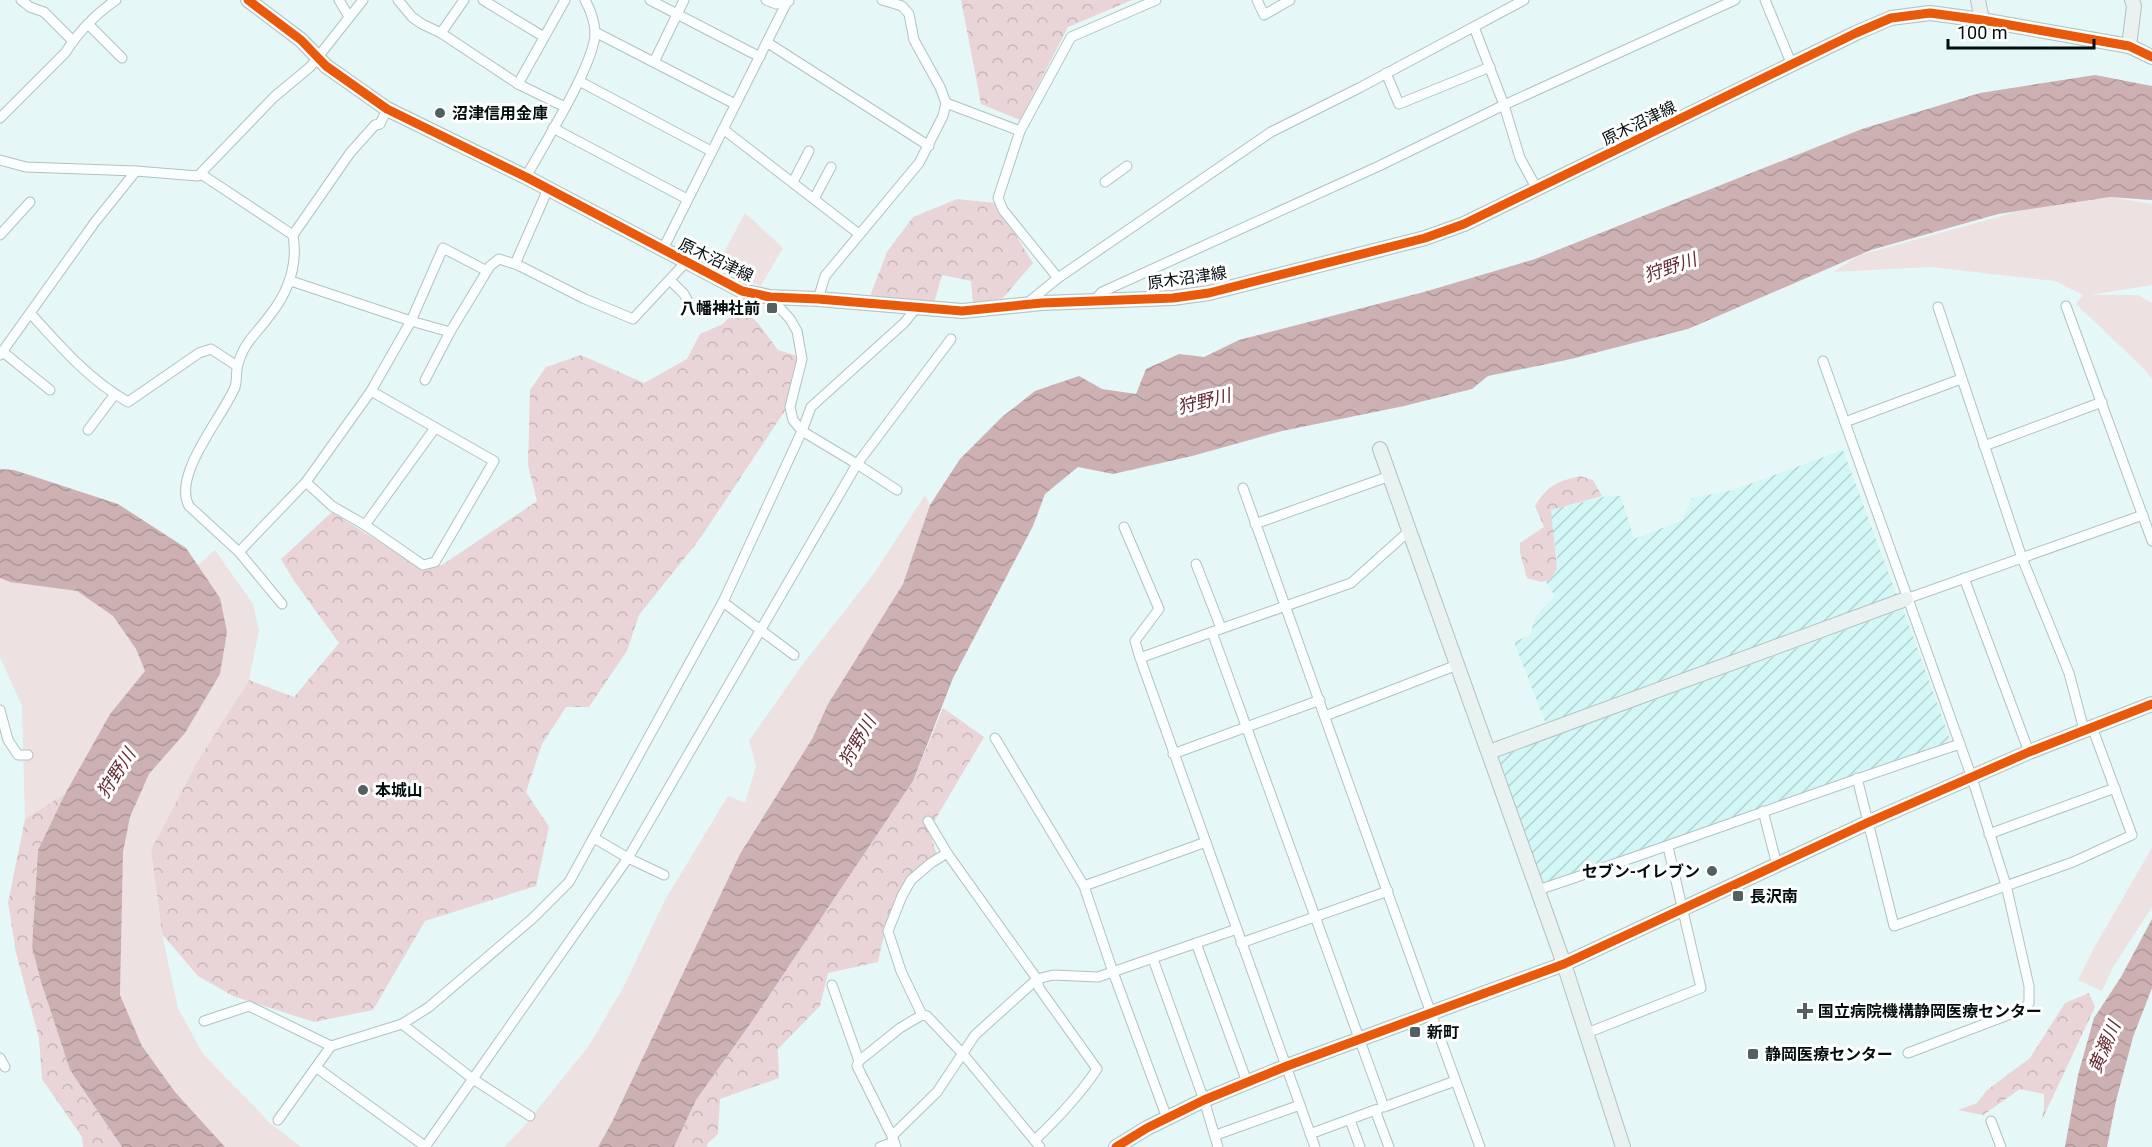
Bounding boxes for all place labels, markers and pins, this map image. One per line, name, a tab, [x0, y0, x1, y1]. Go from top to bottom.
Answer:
place label: 沼津信用金庫	[452, 104, 548, 123]
marker: 沼津信用金庫	[433, 106, 447, 120]
place label: 八幡神社前	[680, 299, 760, 318]
marker: 八幡神社前	[765, 301, 779, 315]
place label: 本城山	[375, 781, 423, 800]
marker: 本城山	[356, 783, 370, 797]
place label: セブン-イレブン	[1582, 862, 1700, 881]
marker: セブン-イレブン	[1705, 864, 1719, 878]
place label: 長沢南	[1750, 887, 1798, 906]
marker: 長沢南	[1731, 889, 1745, 903]
marker: 国立病院機構静岡医療センター	[1796, 1002, 1814, 1020]
place label: 国立病院機構静岡医療センター	[1818, 1002, 2042, 1021]
place label: 新町	[1427, 1023, 1459, 1042]
marker: 新町	[1408, 1025, 1422, 1039]
place label: 静岡医療センター	[1765, 1045, 1893, 1064]
marker: 静岡医療センター	[1746, 1047, 1760, 1061]

